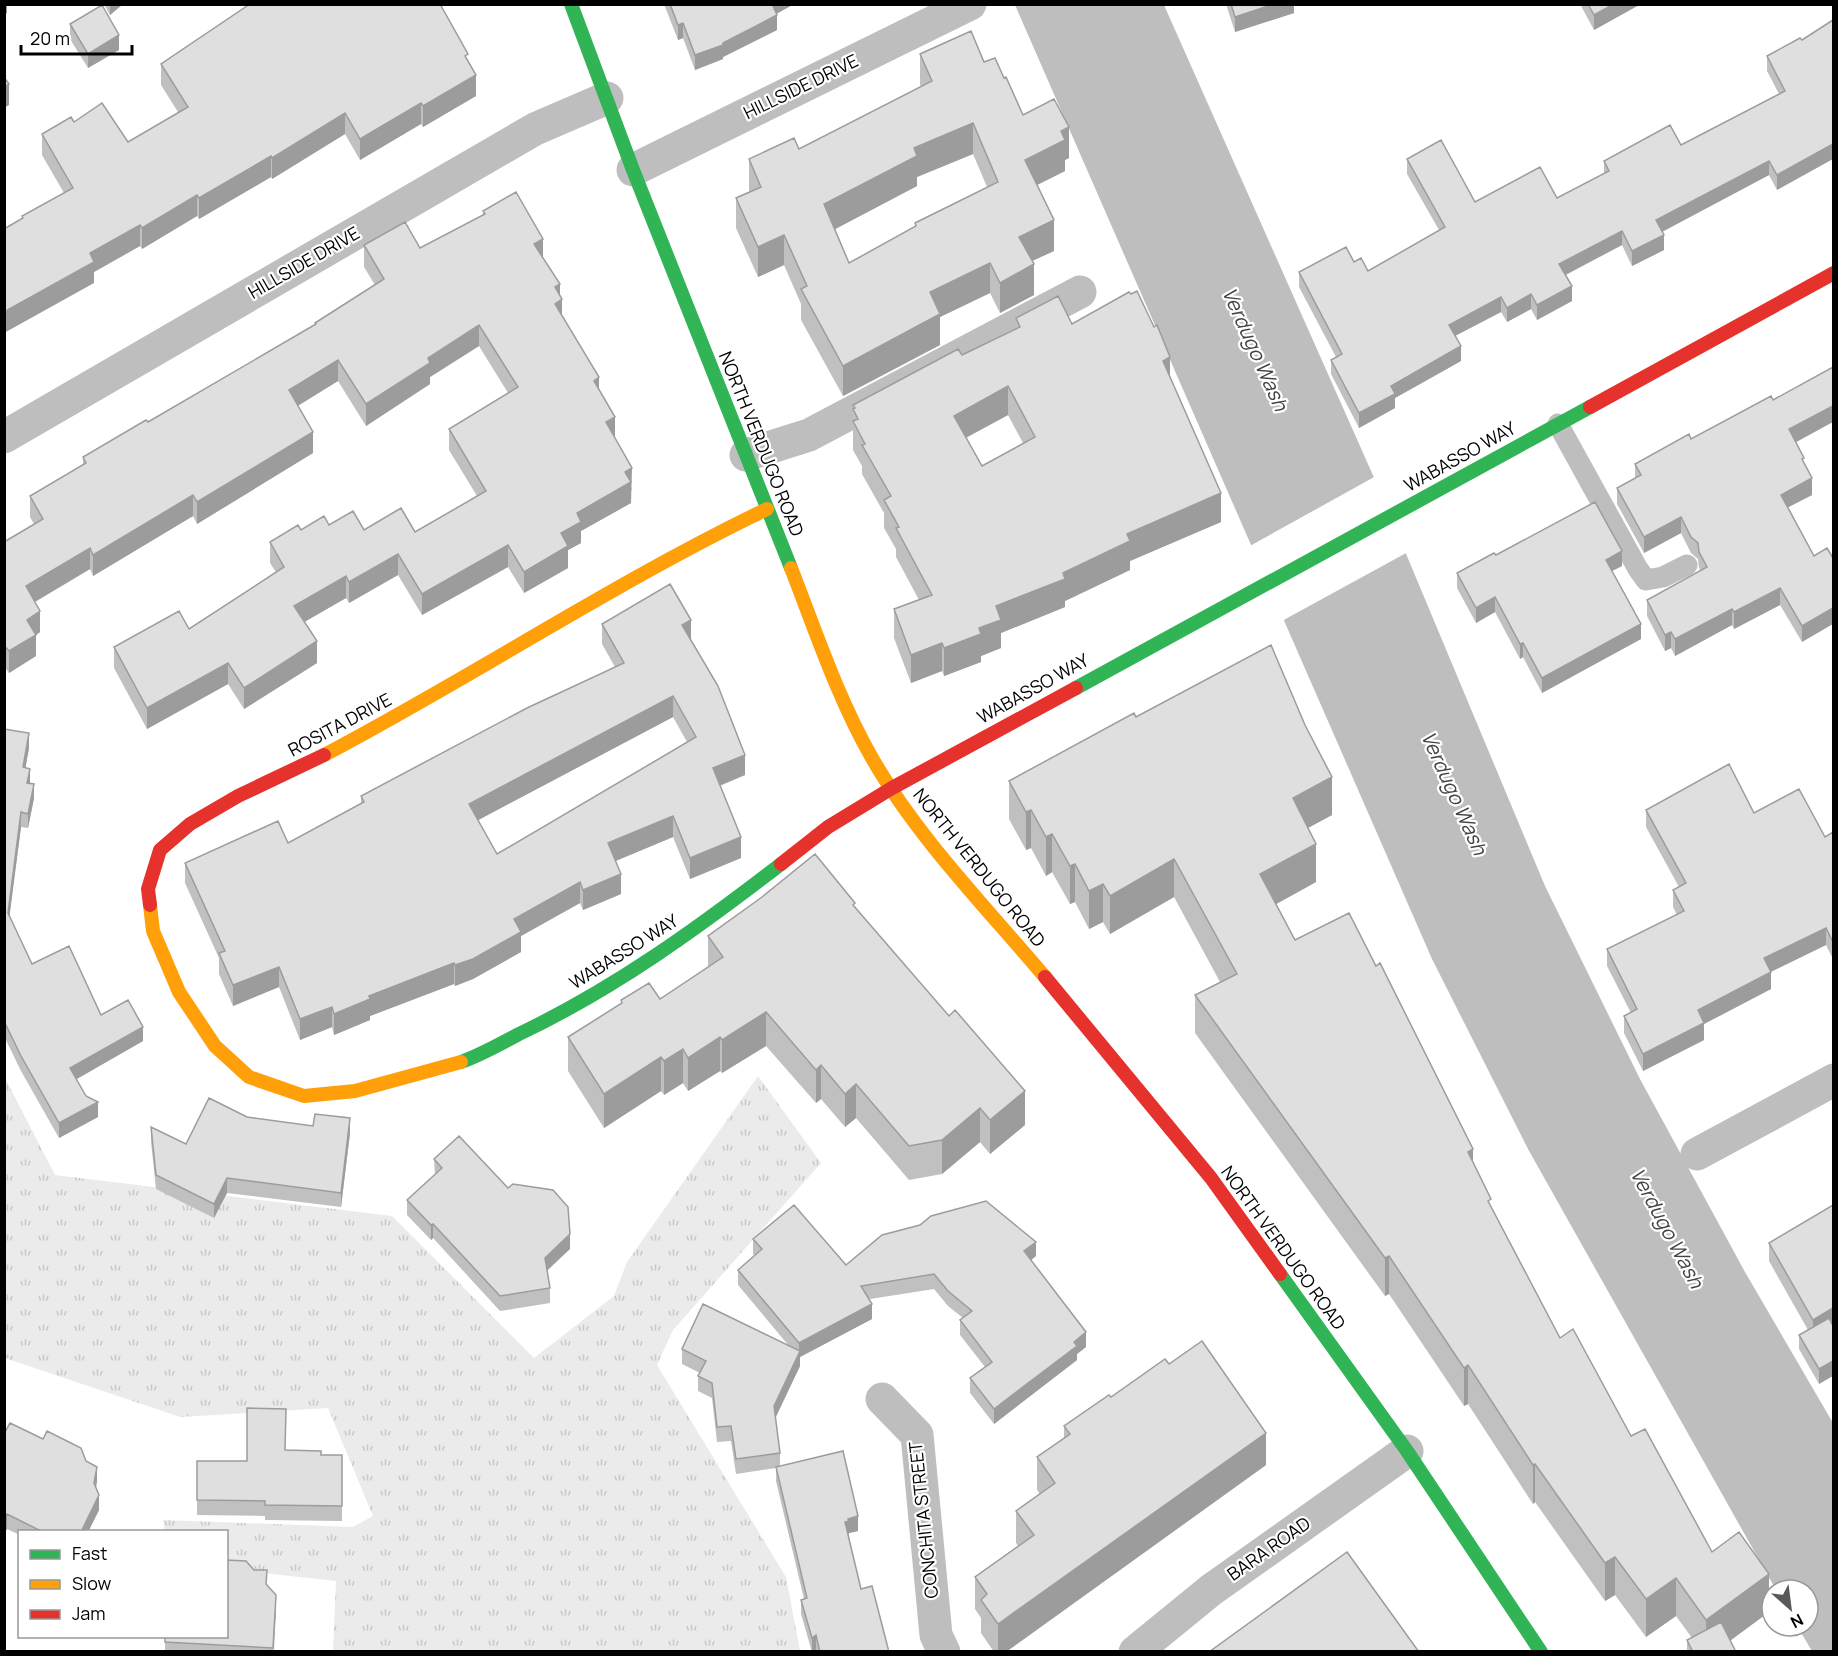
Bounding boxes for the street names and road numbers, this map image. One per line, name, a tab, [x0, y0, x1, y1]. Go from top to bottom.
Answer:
street label: HILLSIDE DRIVE	[739, 48, 862, 124]
street label: HILLSIDE DRIVE	[243, 221, 364, 304]
street label: NORTH VERDUGO ROAD	[714, 348, 810, 540]
street label: WABASSO WAY	[1399, 415, 1520, 497]
street label: WABASSO WAY	[972, 647, 1093, 729]
street label: ROSITA DRIVE	[284, 687, 395, 761]
street label: NORTH VERDUGO ROAD	[908, 783, 1051, 952]
street label: WABASSO WAY	[565, 908, 683, 994]
street label: NORTH VERDUGO ROAD	[1216, 1161, 1352, 1334]
street label: CONCHITA STREET	[903, 1440, 943, 1600]
street label: BARA ROAD	[1222, 1511, 1315, 1586]

